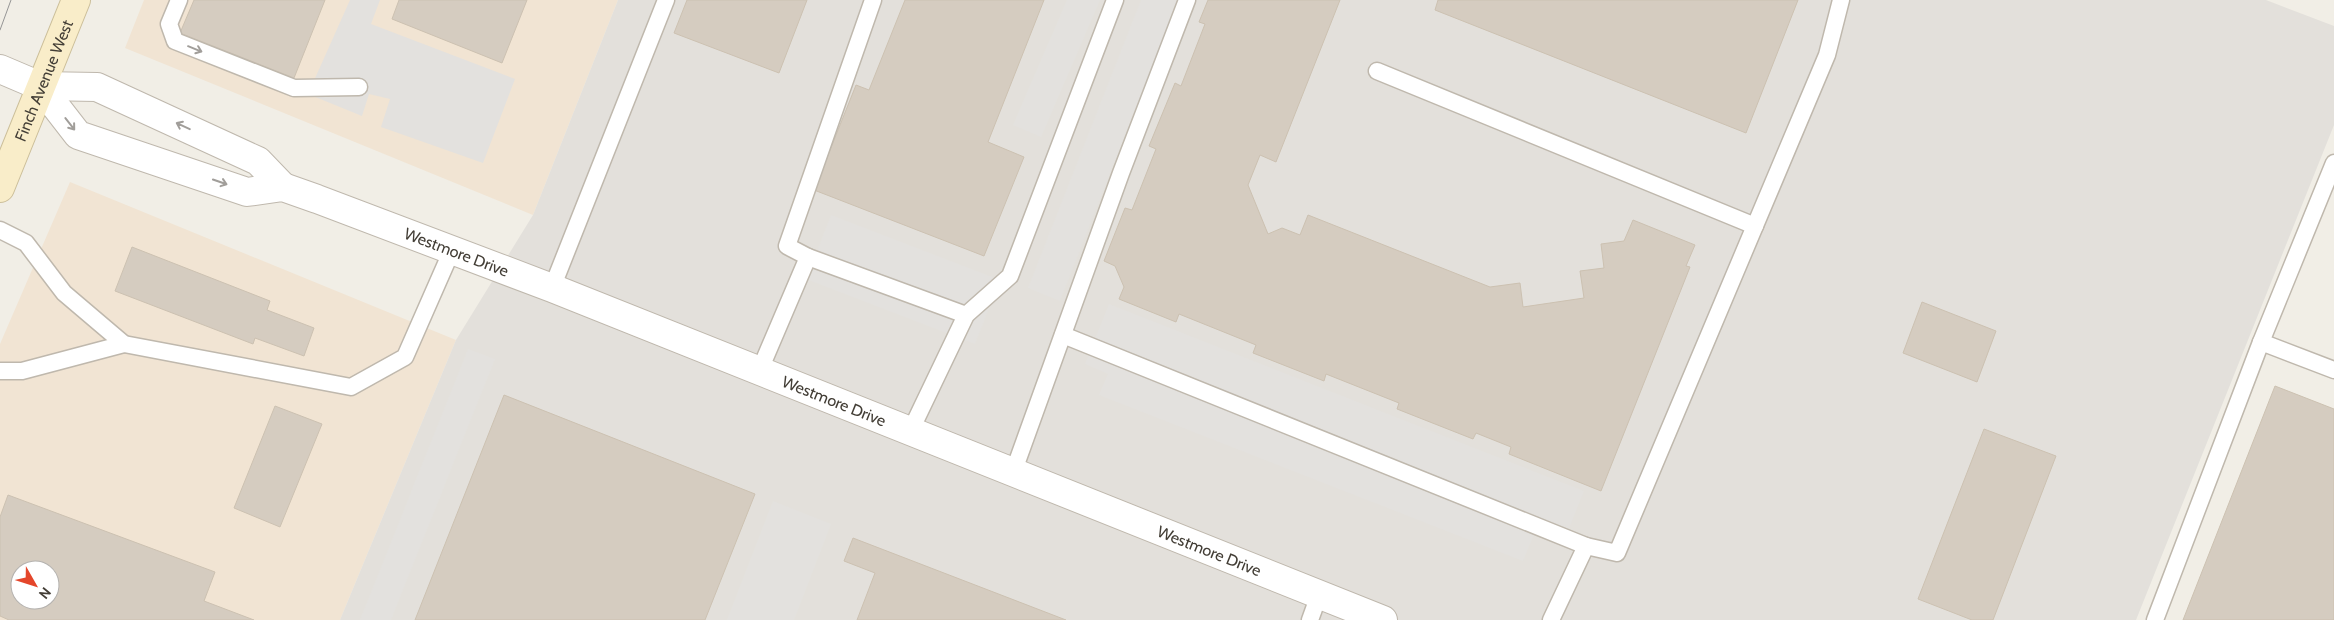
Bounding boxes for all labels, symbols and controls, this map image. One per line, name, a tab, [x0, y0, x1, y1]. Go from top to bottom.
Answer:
street label: Finch Avenue West	[10, 16, 77, 144]
one-way arrow	[187, 45, 202, 55]
one-way arrow	[65, 117, 75, 131]
one-way arrow	[176, 121, 191, 131]
one-way arrow	[211, 178, 227, 188]
street label: Westmore Drive	[402, 223, 511, 280]
street label: Westmore Drive	[780, 371, 889, 430]
street label: Westmore Drive	[1155, 521, 1264, 580]
north arrow	[10, 560, 60, 610]
text: N	[35, 584, 55, 603]

